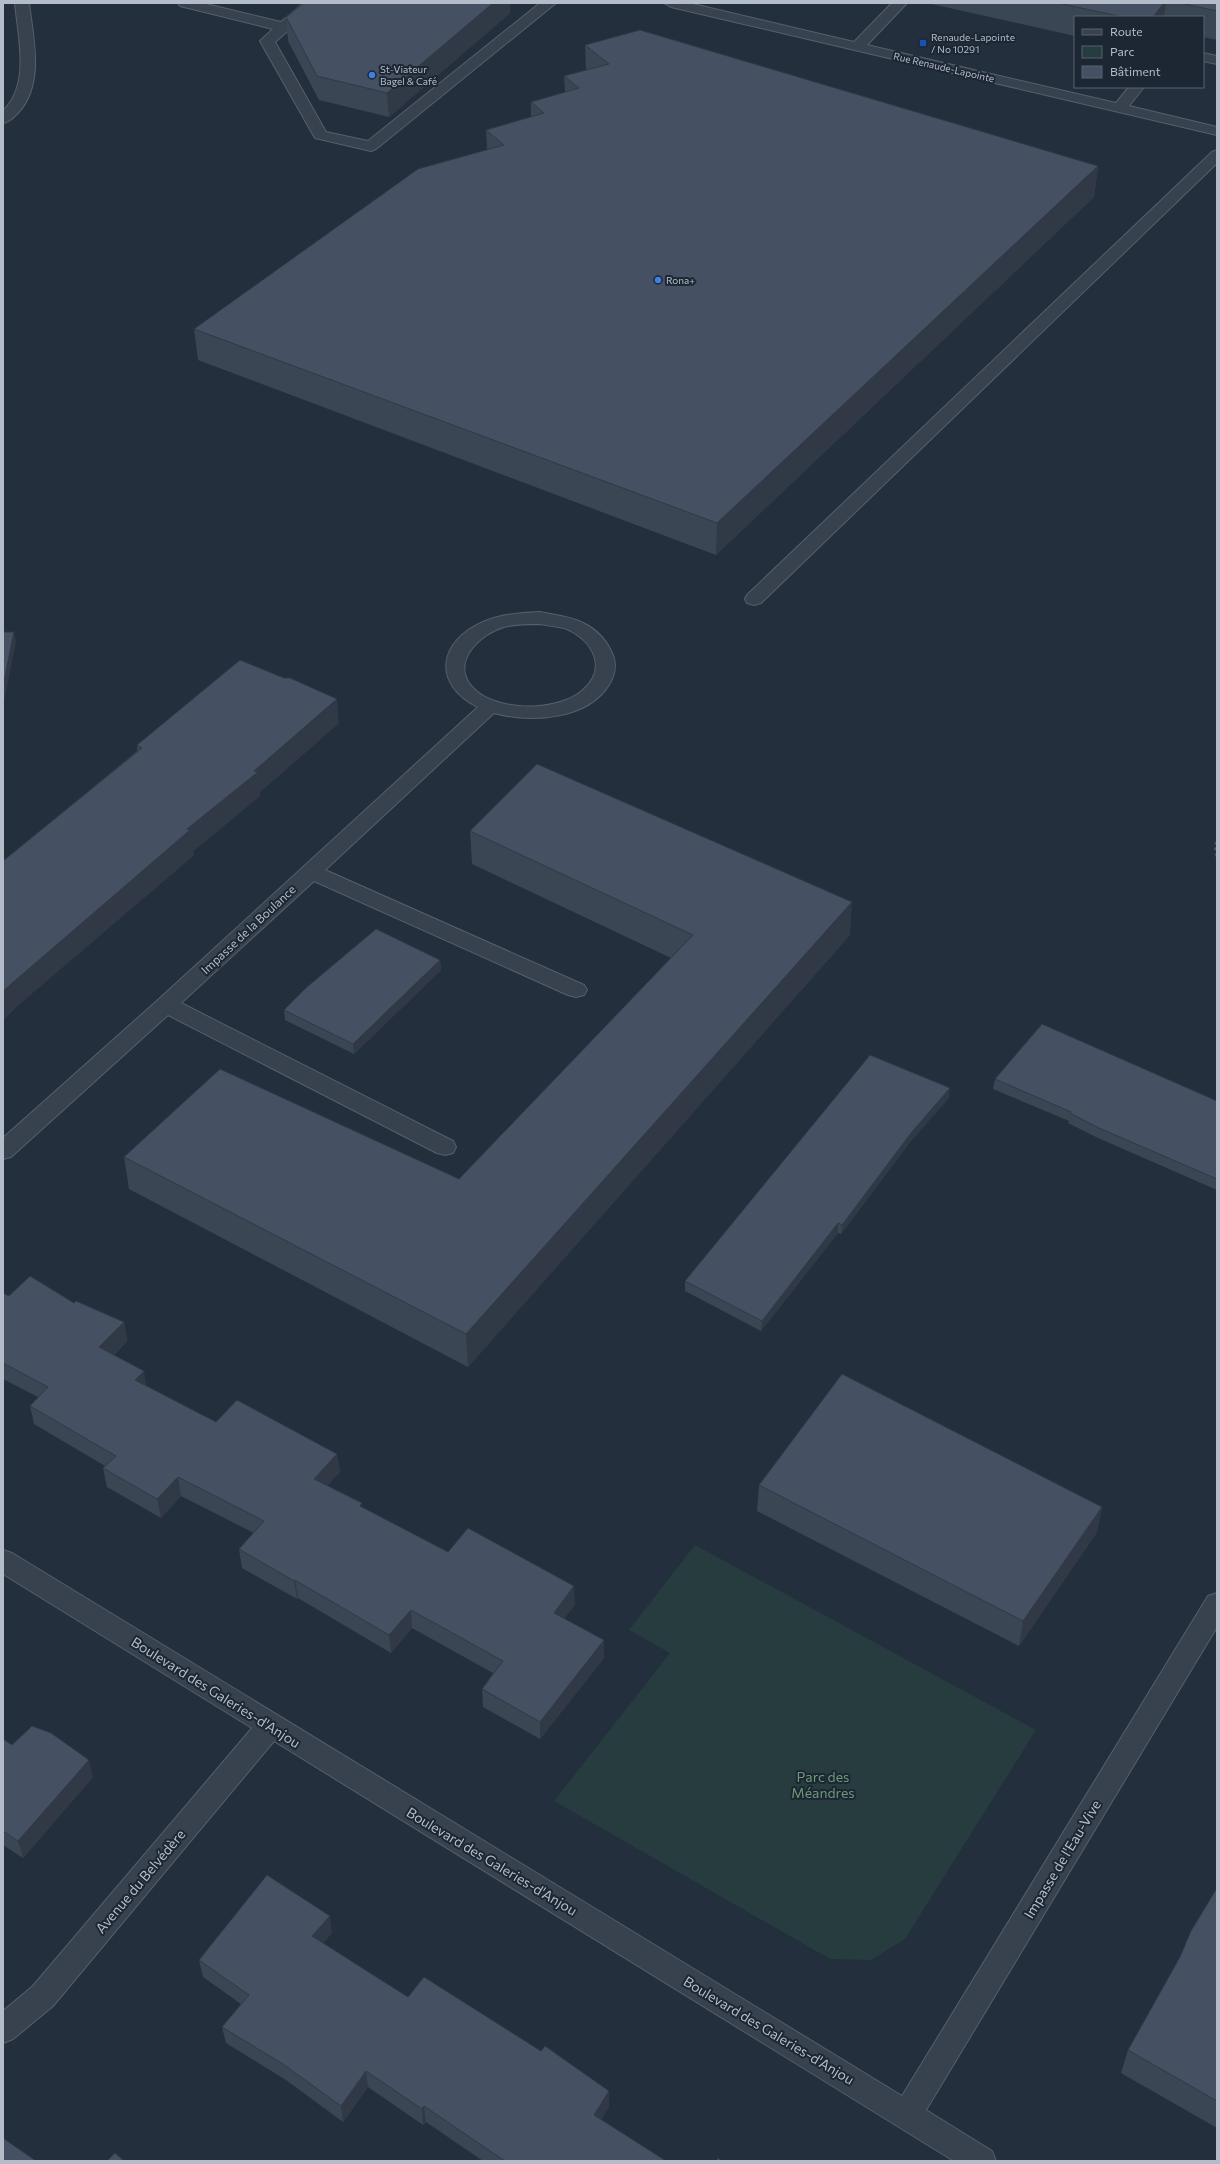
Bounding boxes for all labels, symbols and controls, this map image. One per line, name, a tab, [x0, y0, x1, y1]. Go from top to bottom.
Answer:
legend	[1074, 16, 1204, 88]
text: Route	[1110, 24, 1143, 38]
place label: Renaude-Lapointe / No 10291	[931, 31, 1015, 55]
marker: Renaude-Lapointe / No 10291	[918, 38, 928, 48]
text: Parc	[1110, 44, 1134, 58]
street label: Rue Renaude-Lapointe	[892, 50, 996, 84]
place label: St-Viateur Bagel & Café	[380, 63, 437, 87]
text: Bâtiment	[1110, 64, 1161, 78]
marker: St-Viateur Bagel & Café	[367, 70, 377, 80]
place label: Rona+	[666, 274, 695, 286]
marker: Rona+	[653, 275, 663, 285]
street label: Impasse de la Boulance	[198, 882, 298, 976]
street label: Boulevard des Galeries-d'Anjou	[128, 1633, 304, 1751]
park label: Parc des Méandres	[791, 1768, 855, 1801]
street label: Impasse de l'Eau-Vive	[1020, 1797, 1104, 1921]
street label: Boulevard des Galeries-d'Anjou	[404, 1803, 580, 1919]
street label: Avenue du Belvédère	[92, 1826, 188, 1936]
street label: Boulevard des Galeries-d'Anjou	[681, 1972, 857, 2088]

